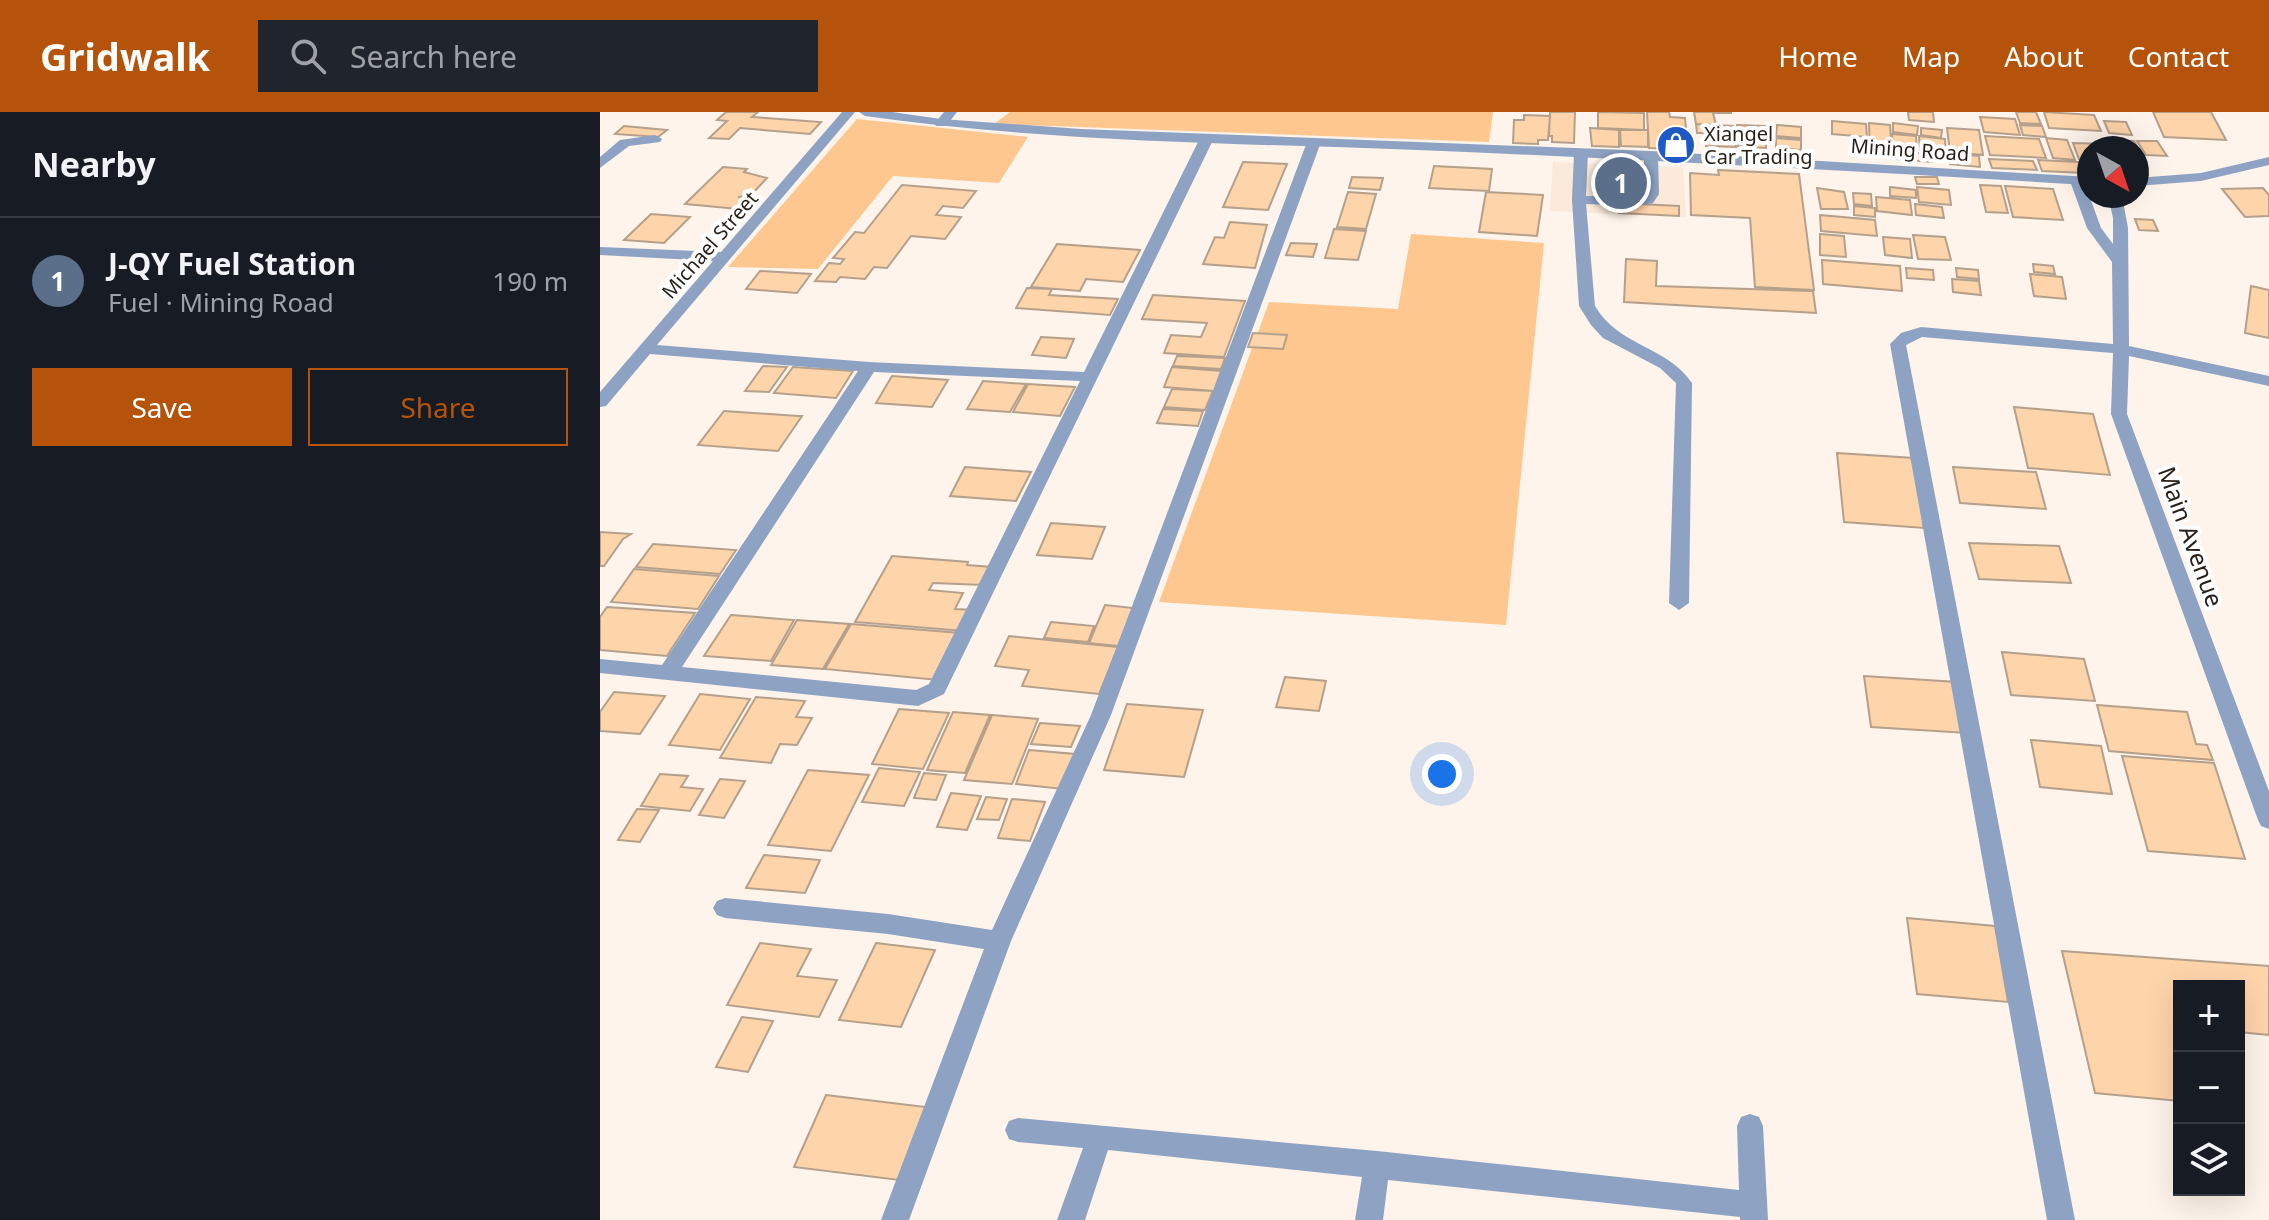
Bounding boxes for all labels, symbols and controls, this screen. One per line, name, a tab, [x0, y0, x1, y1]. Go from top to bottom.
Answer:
search box	[258, 20, 818, 92]
text: Gridwalk	[40, 30, 210, 82]
icon: search	[286, 34, 330, 78]
text: Search here	[350, 36, 517, 77]
text: Home	[1778, 37, 1858, 75]
text: Map	[1902, 37, 1960, 75]
text: About	[2004, 37, 2084, 75]
text: Contact	[2128, 37, 2229, 75]
place label: Xiangel Car Trading	[1704, 120, 1813, 170]
shop icon: Xiangel Car Trading	[1655, 124, 1697, 166]
street label: Mining Road	[1850, 132, 1970, 167]
north arrow	[2077, 136, 2149, 208]
text: Nearby	[32, 141, 156, 187]
pin: 1	[1595, 153, 1647, 213]
street label: Michael Street	[655, 185, 764, 304]
text: J-QY Fuel Station	[108, 243, 356, 284]
text: 1	[51, 263, 65, 299]
text: 190 m	[492, 263, 568, 299]
text: Fuel · Mining Road	[108, 284, 334, 320]
button: Save	[32, 368, 292, 446]
button: Share	[308, 368, 568, 446]
street label: Main Avenue	[2151, 462, 2232, 611]
your location	[1422, 754, 1462, 794]
map controls	[2173, 980, 2245, 1196]
button: +	[2173, 980, 2245, 1052]
button: −	[2173, 1052, 2245, 1124]
button: layers	[2173, 1124, 2245, 1196]

